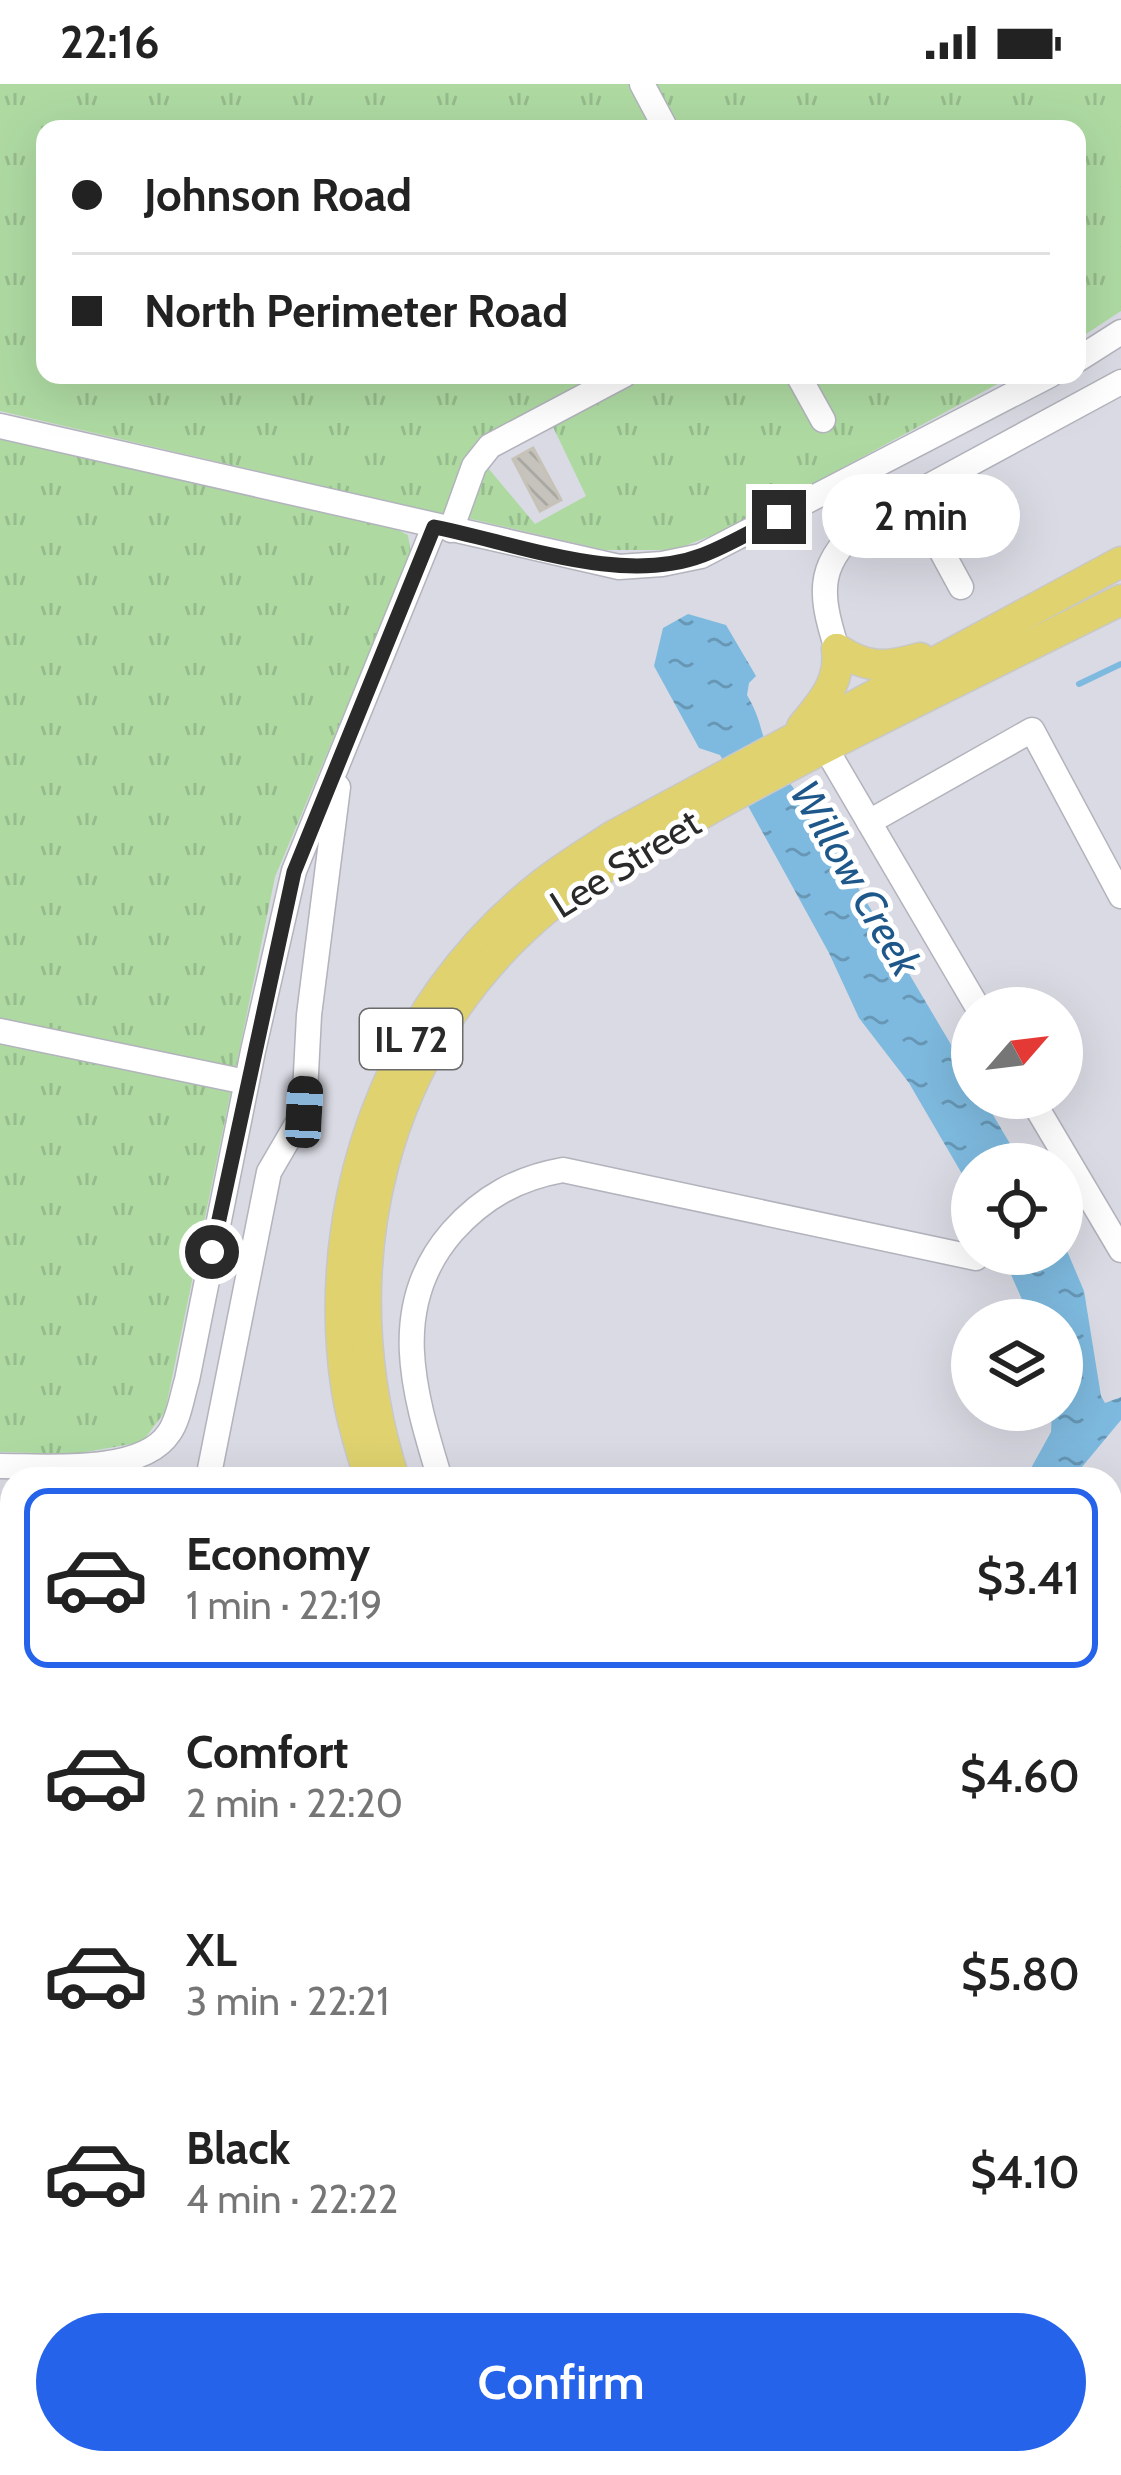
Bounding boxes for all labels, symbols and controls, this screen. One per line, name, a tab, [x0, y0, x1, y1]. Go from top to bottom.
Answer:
text: 22:16	[60, 15, 160, 69]
text: Johnson Road	[144, 168, 412, 222]
text: North Perimeter Road	[144, 284, 568, 338]
callout: 2 min	[821, 475, 1019, 559]
route end	[752, 490, 806, 544]
text: 2 min	[874, 492, 968, 540]
water label: Willow Creek	[779, 771, 933, 986]
street label: Lee Street	[541, 798, 709, 928]
north arrow	[951, 987, 1083, 1119]
map controls	[951, 987, 1083, 1431]
road number: IL 72	[360, 1009, 462, 1069]
car	[284, 1075, 324, 1149]
button: locate	[951, 1143, 1083, 1275]
route start	[185, 1225, 239, 1279]
button: layers	[951, 1299, 1083, 1431]
icon: car	[42, 1524, 150, 1632]
text: Economy	[186, 1527, 370, 1581]
text: $3.41	[977, 1551, 1080, 1605]
text: 1 min · 22:19	[186, 1581, 382, 1629]
icon: car	[42, 1722, 150, 1830]
text: Comfort	[186, 1725, 349, 1779]
text: $4.60	[960, 1749, 1080, 1803]
text: 2 min · 22:20	[186, 1779, 403, 1827]
icon: car	[42, 1920, 150, 2028]
text: XL	[186, 1923, 237, 1977]
text: $5.80	[961, 1947, 1080, 2001]
text: 3 min · 22:21	[186, 1977, 389, 2025]
icon: car	[42, 2118, 150, 2226]
text: Black	[186, 2121, 290, 2175]
text: $4.10	[970, 2145, 1080, 2199]
text: 4 min · 22:22	[186, 2175, 398, 2223]
button: Confirm	[36, 2313, 1086, 2451]

